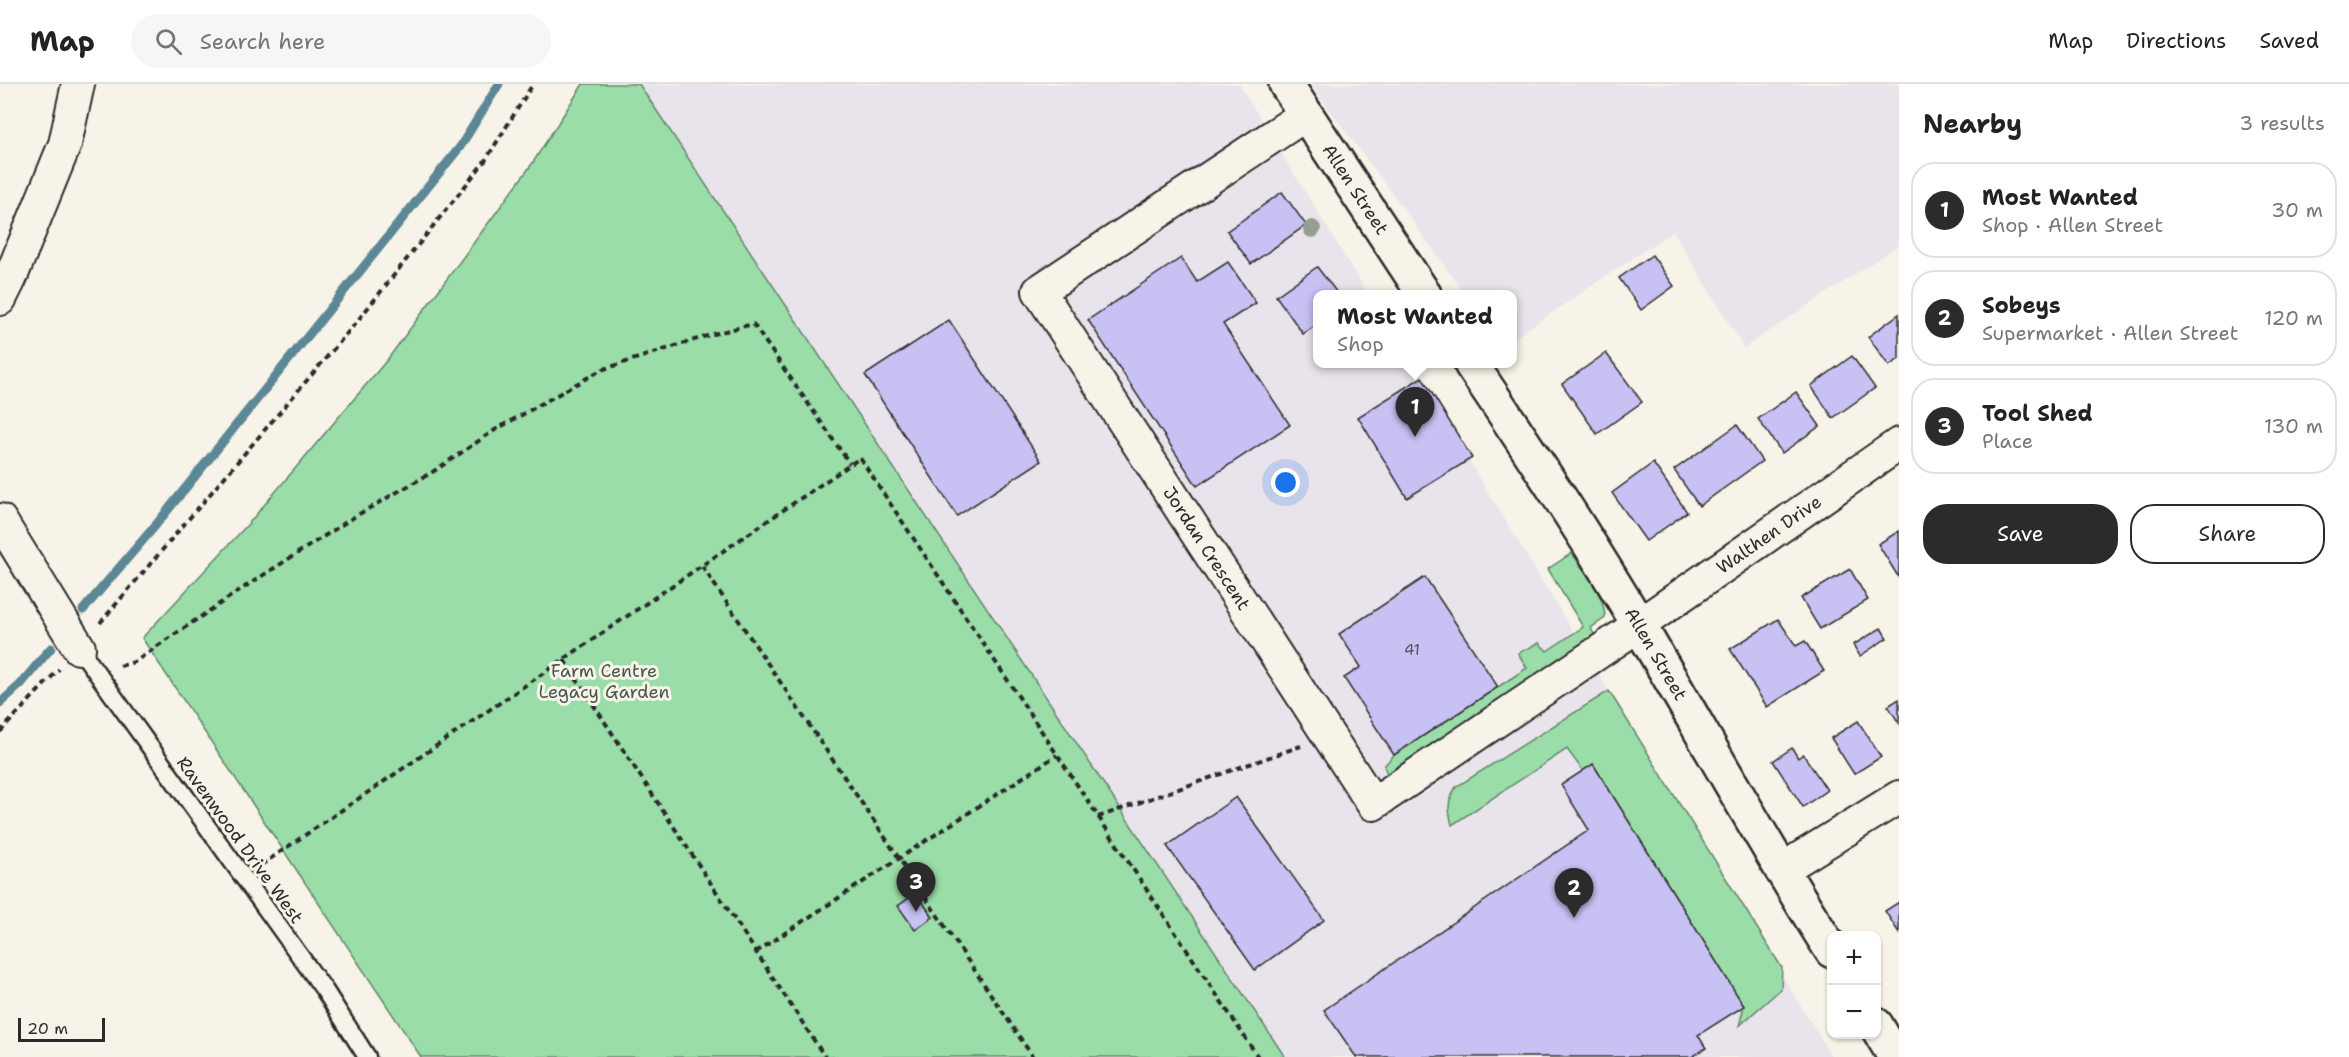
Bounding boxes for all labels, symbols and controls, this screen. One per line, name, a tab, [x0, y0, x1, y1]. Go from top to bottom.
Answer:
search box	[131, 14, 551, 68]
text: Map	[30, 22, 95, 60]
icon: search	[152, 25, 185, 58]
text: Search here	[200, 27, 325, 56]
text: Map	[2048, 27, 2093, 55]
text: Directions	[2126, 27, 2226, 55]
text: Saved	[2259, 27, 2319, 55]
text: Nearby	[1923, 106, 2022, 141]
text: 3 results	[2239, 110, 2325, 136]
street label: Allen Street	[1317, 139, 1394, 239]
text: Most Wanted	[1982, 183, 2138, 212]
text: 1	[1940, 197, 1949, 223]
text: 30 m	[2271, 197, 2323, 223]
text: Shop · Allen Street	[1982, 212, 2163, 238]
popup	[1313, 290, 1517, 368]
text: Sobeys	[1982, 291, 2061, 320]
text: Most Wanted	[1337, 302, 1493, 331]
text: 2	[1938, 305, 1952, 331]
text: 120 m	[2264, 305, 2323, 331]
text: Supermarket · Allen Street	[1982, 320, 2238, 346]
text: Shop	[1337, 331, 1384, 357]
pin: 1	[1396, 388, 1434, 437]
text: Tool Shed	[1982, 399, 2093, 428]
text: 3	[1938, 413, 1952, 439]
text: 130 m	[2264, 413, 2323, 439]
text: Place	[1982, 428, 2033, 454]
your location	[1271, 468, 1300, 497]
street label: Jordan Crescent	[1157, 482, 1256, 615]
street label: Walthen Drive	[1712, 490, 1826, 580]
button: Save	[1923, 504, 2118, 564]
button: Share	[2130, 504, 2325, 564]
street label: Allen Street	[1619, 603, 1692, 705]
house number: 41	[1404, 640, 1420, 660]
park label: Farm Centre Legacy Garden	[538, 659, 670, 704]
street label: Ravenwood Drive West	[171, 752, 309, 928]
pin: 3	[896, 862, 936, 912]
pin: 2	[1554, 868, 1594, 918]
map controls	[1827, 931, 1881, 1039]
button: +	[1827, 931, 1881, 985]
button: −	[1827, 985, 1881, 1039]
scale bar	[18, 1015, 105, 1042]
text: 20 m	[27, 1018, 68, 1039]

